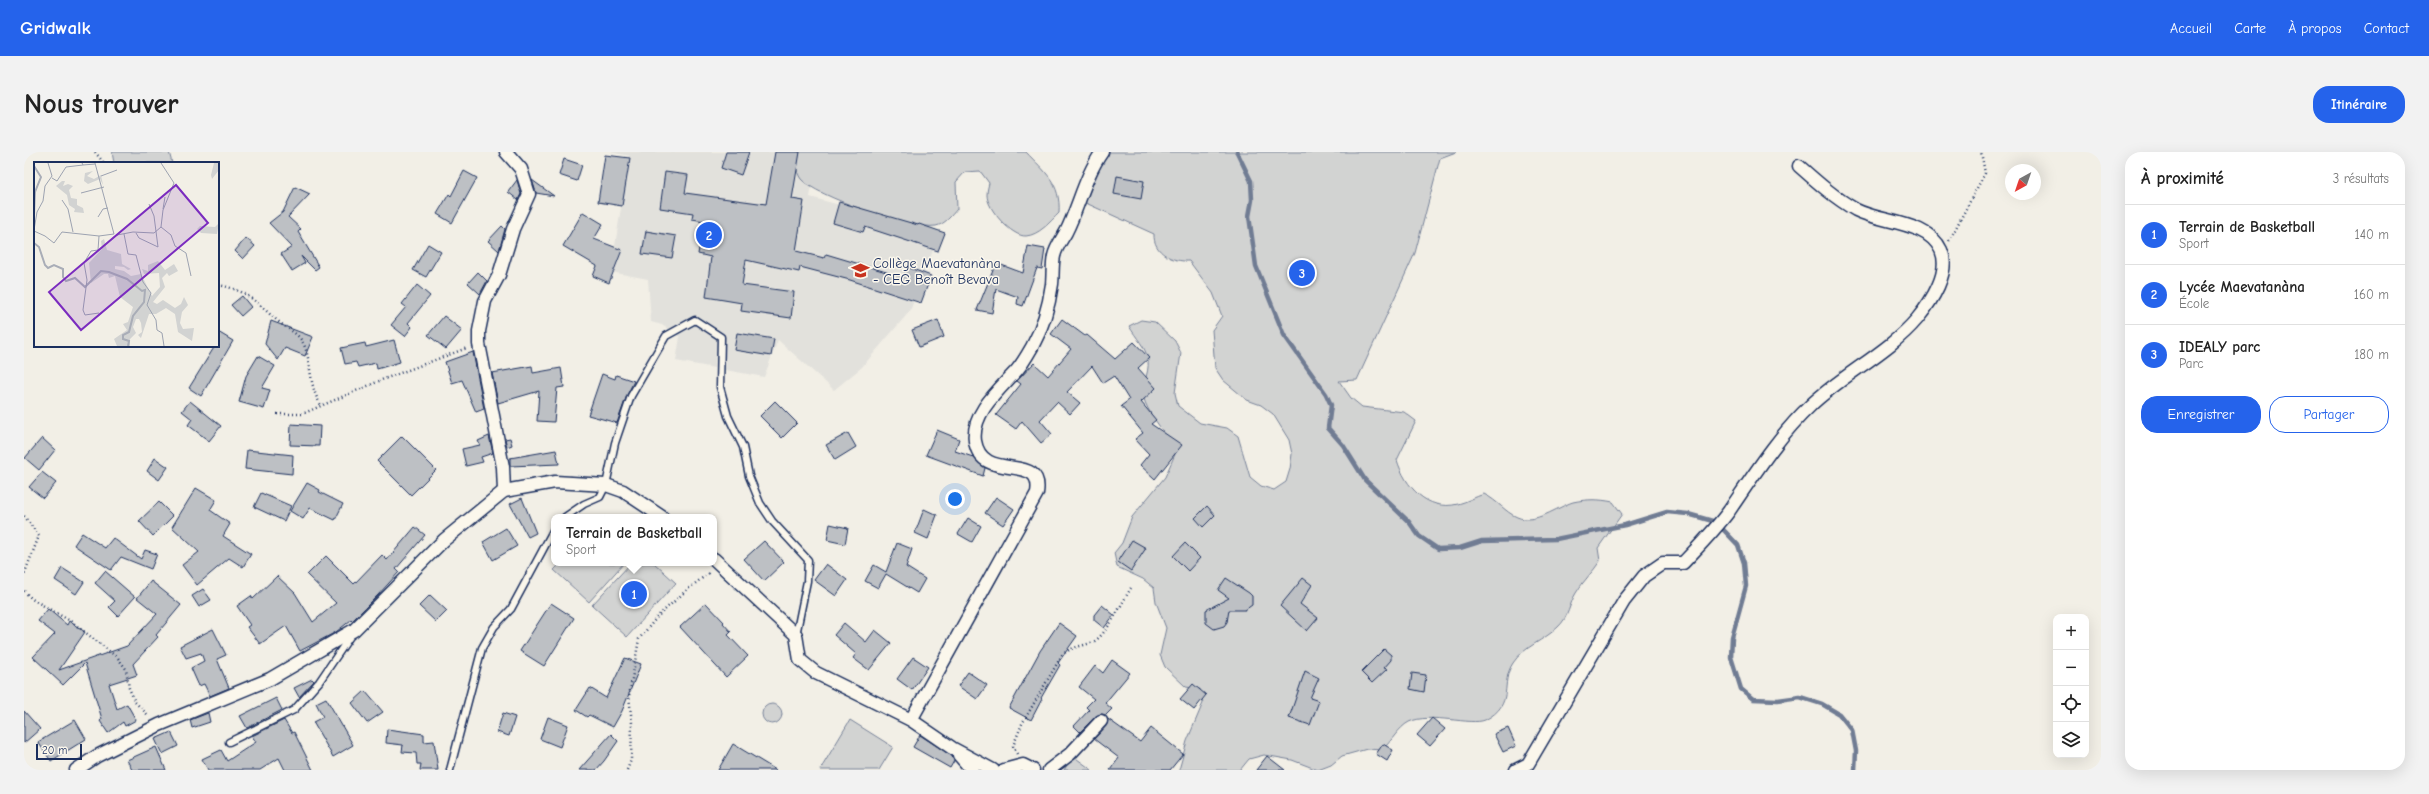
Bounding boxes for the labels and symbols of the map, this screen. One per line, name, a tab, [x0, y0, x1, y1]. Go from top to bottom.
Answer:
inset map	[34, 162, 219, 347]
north arrow	[2005, 164, 2041, 200]
pin: 2	[696, 220, 722, 250]
place label: Collège Maevatanàna - CEG Benoît Bevava	[873, 255, 1001, 288]
pin: 3	[1289, 258, 1315, 288]
school or university icon: Collège Maevatanàna - CEG Benoît Bevava	[850, 261, 870, 281]
your location	[945, 489, 965, 509]
pin: 1	[621, 579, 647, 609]
scale bar	[36, 742, 82, 761]

